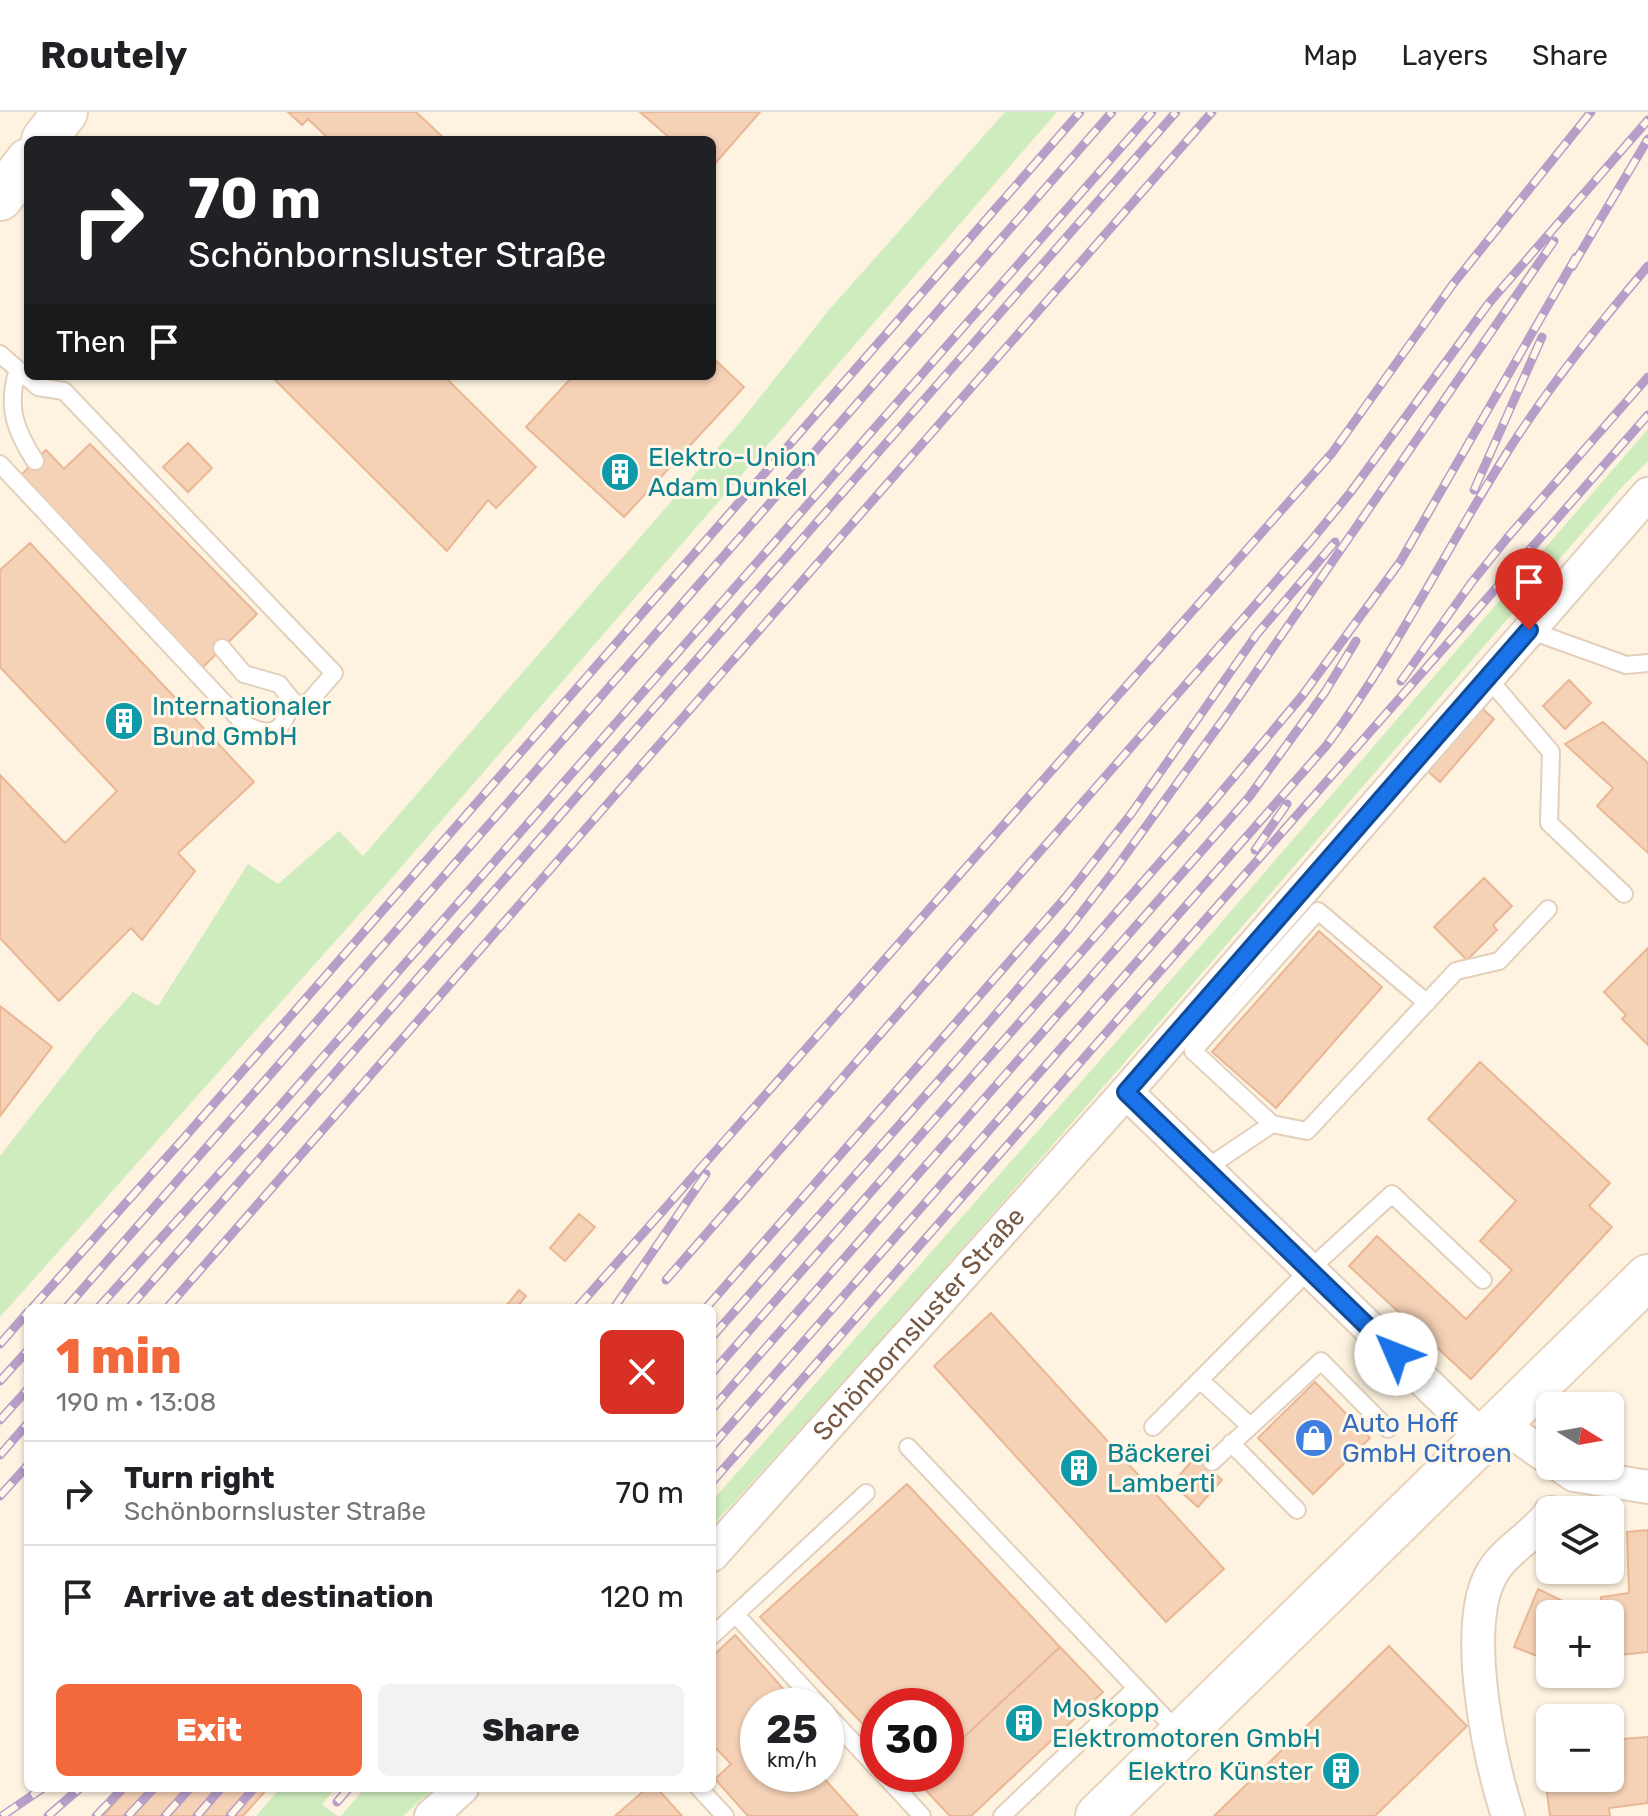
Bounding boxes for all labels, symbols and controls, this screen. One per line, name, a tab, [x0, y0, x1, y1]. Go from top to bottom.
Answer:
text: Routely	[40, 32, 187, 78]
text: Map	[1303, 39, 1358, 72]
text: Layers	[1402, 39, 1488, 72]
text: Share	[1532, 39, 1608, 72]
text: 70 m	[188, 166, 321, 232]
icon: right	[56, 168, 160, 272]
text: Schönbornsluster Straße	[188, 233, 606, 276]
icon: arrive	[142, 320, 186, 364]
text: Then	[56, 324, 126, 360]
place label: Elektro-Union Adam Dunkel	[648, 442, 816, 503]
building icon: Elektro-Union Adam Dunkel	[599, 451, 641, 493]
pin	[1495, 548, 1563, 630]
icon: arrive	[1507, 560, 1551, 604]
place label: Internationaler Bund GmbH	[152, 691, 332, 752]
building icon: Internationaler Bund GmbH	[103, 700, 145, 742]
street label: Schönbornsluster Straße	[806, 1201, 1031, 1447]
position arrow	[1354, 1312, 1438, 1396]
text: 1 min	[56, 1328, 182, 1385]
button: close	[600, 1330, 684, 1414]
text: 190 m · 13:08	[56, 1387, 216, 1418]
north arrow	[1536, 1392, 1624, 1480]
map controls	[1536, 1392, 1624, 1792]
place label: Auto Hoff GmbH Citroen	[1342, 1408, 1512, 1469]
shop icon: Auto Hoff GmbH Citroen	[1293, 1417, 1335, 1459]
place label: Bäckerei Lamberti	[1107, 1438, 1215, 1499]
building icon: Bäckerei Lamberti	[1058, 1447, 1100, 1489]
text: Turn right	[124, 1460, 275, 1496]
icon: right	[56, 1471, 100, 1515]
text: 70 m	[616, 1475, 684, 1511]
text: Schönbornsluster Straße	[124, 1496, 426, 1527]
button: layers	[1536, 1496, 1624, 1584]
icon: arrive	[56, 1575, 100, 1619]
text: Arrive at destination	[124, 1579, 434, 1615]
text: 120 m	[600, 1579, 684, 1615]
button: +	[1536, 1600, 1624, 1688]
button: Exit	[56, 1684, 362, 1776]
button: Share	[378, 1684, 684, 1776]
speed limit sign: 30	[860, 1688, 964, 1792]
place label: Moskopp Elektromotoren GmbH	[1052, 1693, 1321, 1754]
building icon: Moskopp Elektromotoren GmbH	[1003, 1702, 1045, 1744]
button: −	[1536, 1704, 1624, 1792]
text: 25	[766, 1706, 818, 1753]
text: km/h	[767, 1748, 817, 1772]
building icon: Elektro Künster	[1320, 1750, 1362, 1792]
place label: Elektro Künster	[1128, 1756, 1313, 1787]

